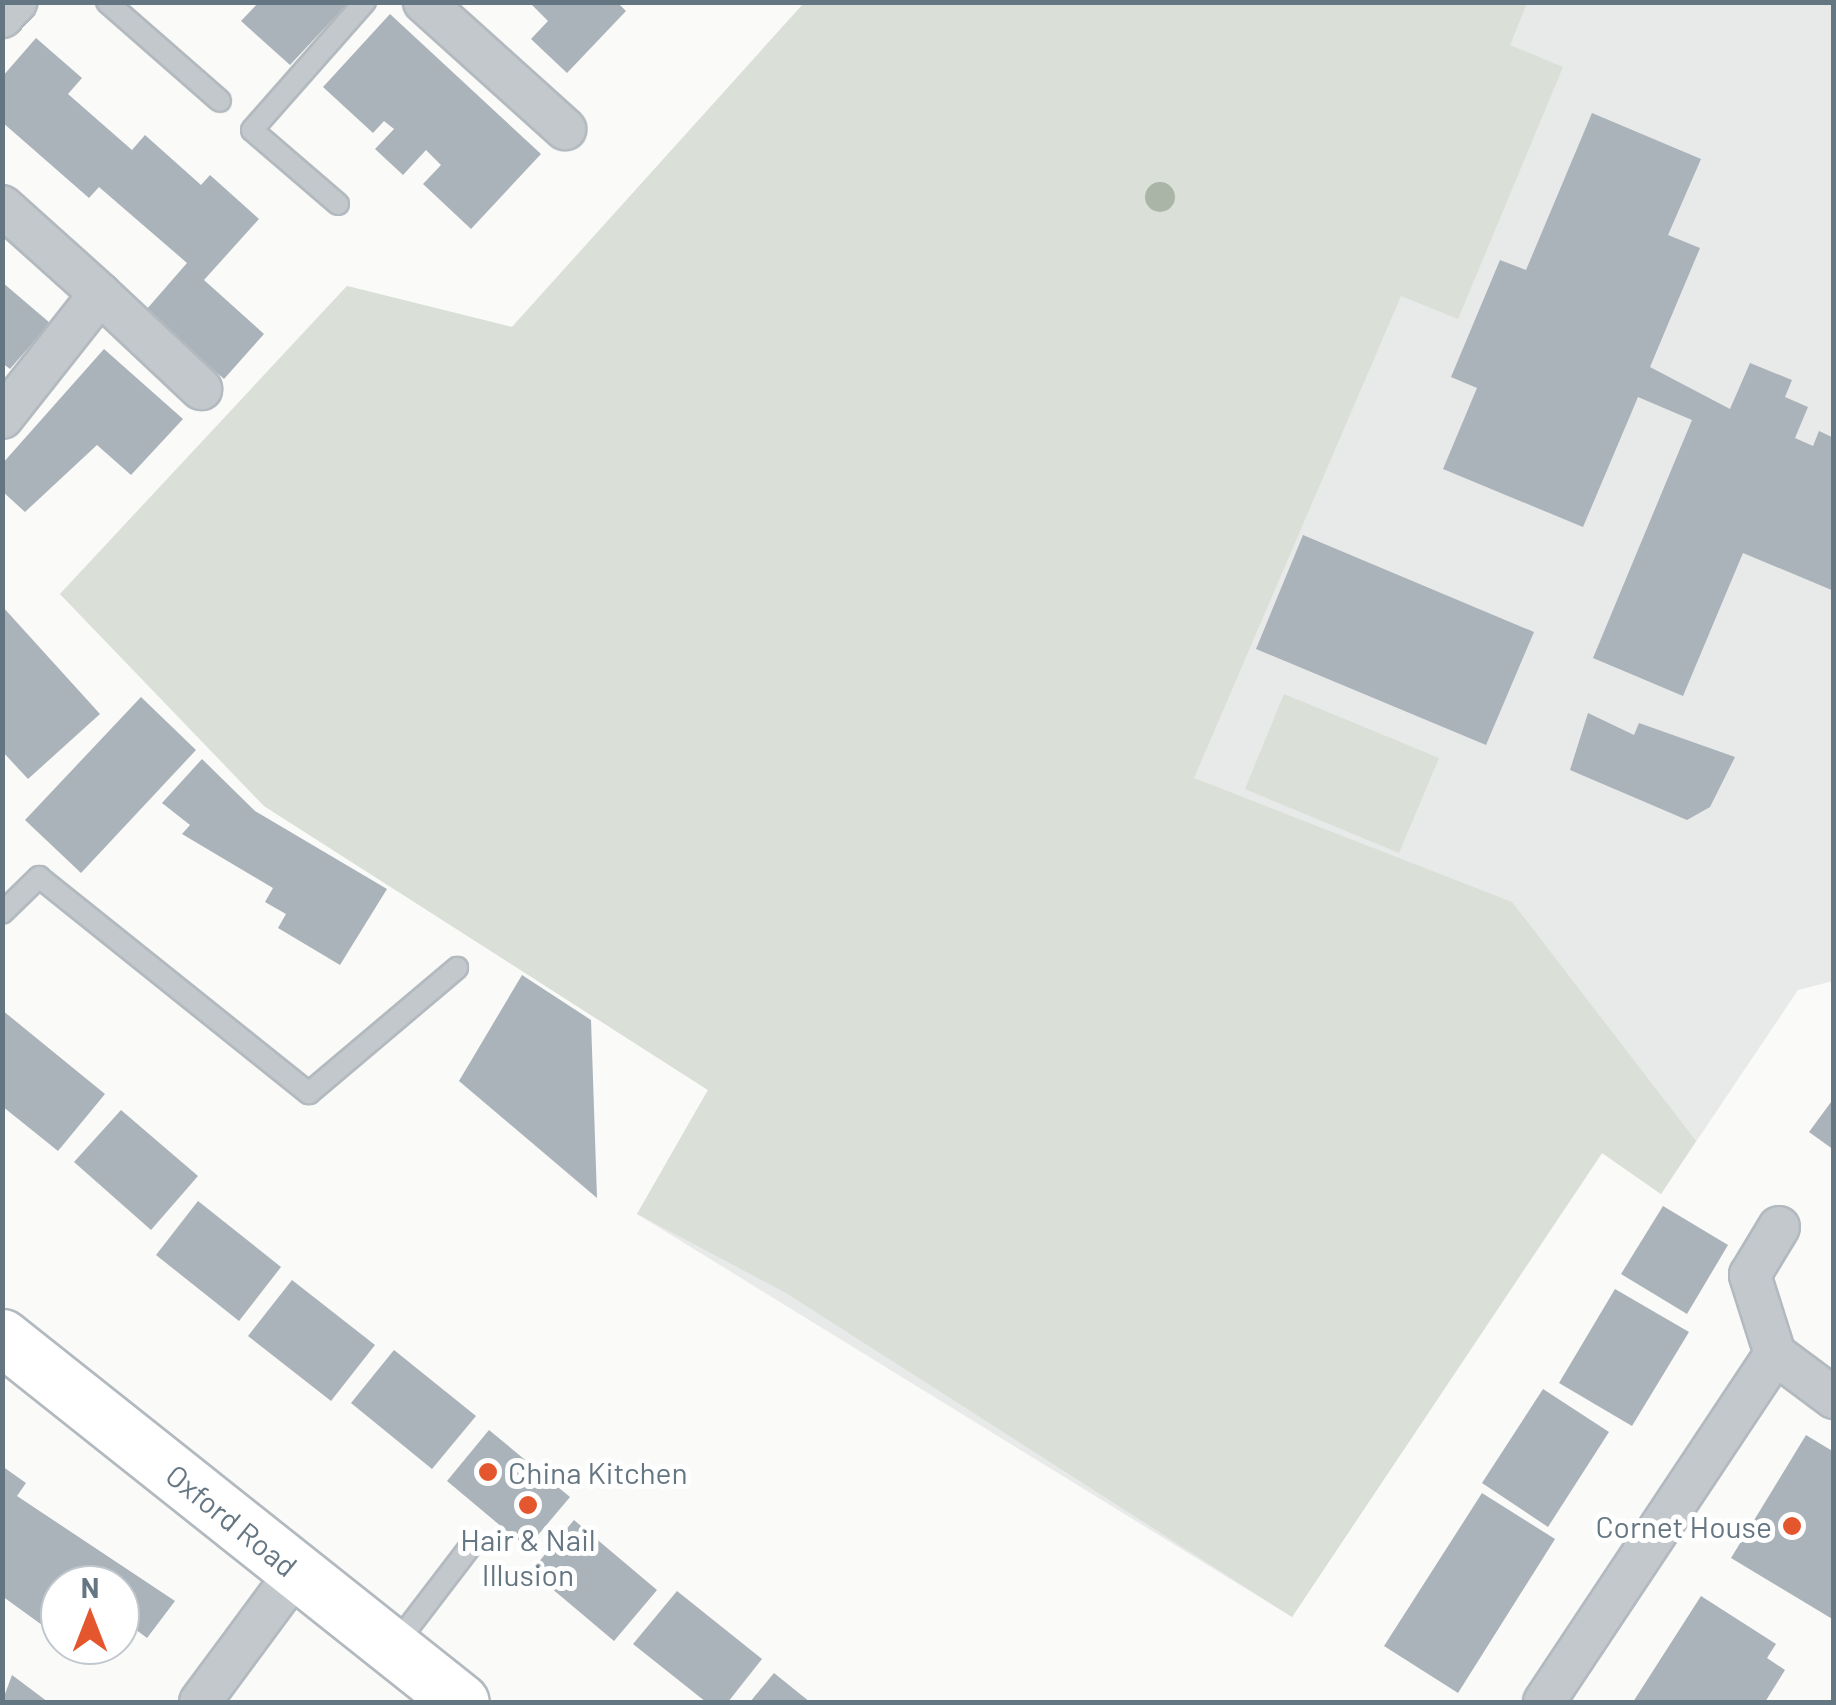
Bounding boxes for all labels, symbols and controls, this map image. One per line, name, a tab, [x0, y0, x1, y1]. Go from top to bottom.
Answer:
place label: China Kitchen	[508, 1454, 688, 1490]
street label: Oxford Road	[159, 1456, 305, 1584]
marker: China Kitchen	[477, 1461, 499, 1483]
marker: Hair & Nail Illusion	[517, 1494, 539, 1516]
place label: Cornet House	[1595, 1508, 1772, 1544]
marker: Cornet House	[1781, 1515, 1803, 1537]
place label: Hair & Nail Illusion	[460, 1521, 596, 1592]
north arrow	[40, 1565, 140, 1665]
text: N	[81, 1570, 99, 1604]

